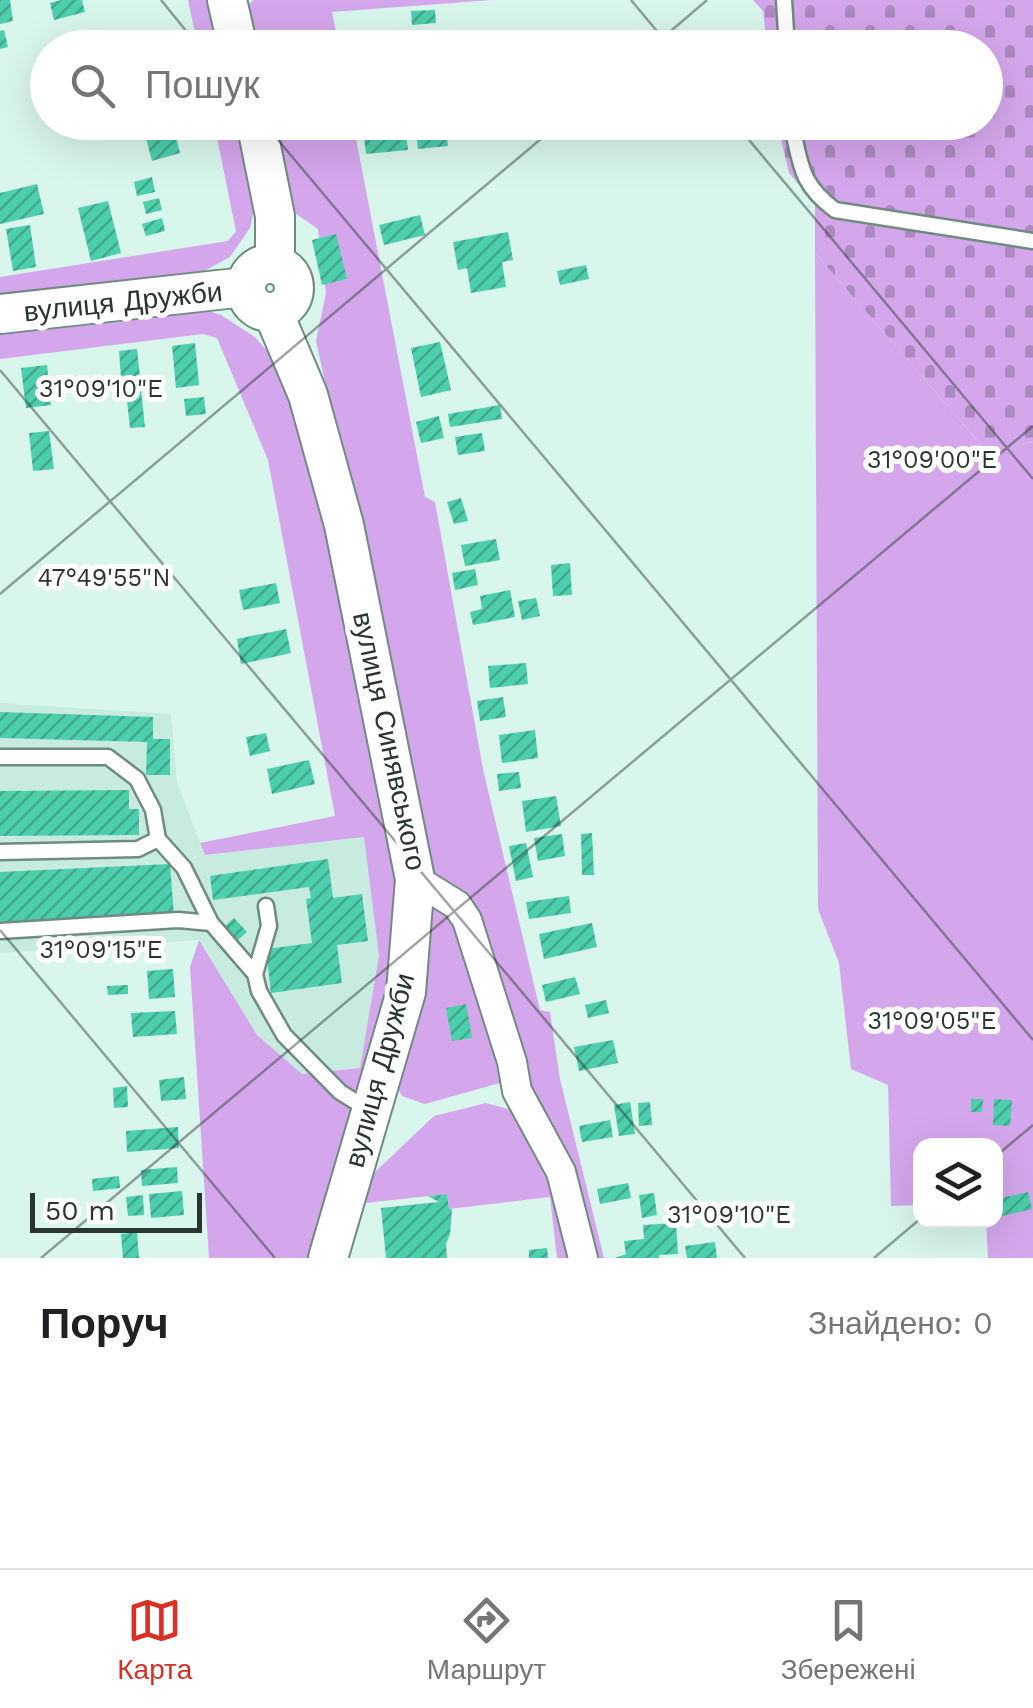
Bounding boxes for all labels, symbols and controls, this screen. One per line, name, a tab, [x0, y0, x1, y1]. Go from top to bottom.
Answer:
search box	[30, 30, 1003, 140]
icon: search	[65, 58, 120, 113]
text: Пошук	[145, 63, 260, 107]
street label: вулиця Дружби	[22, 275, 224, 328]
text: 31°09'10"E	[39, 374, 163, 403]
text: 31°09'00"E	[867, 445, 997, 474]
text: 47°49'55"N	[37, 563, 171, 592]
street label: вулиця Синявського	[346, 609, 433, 873]
text: 31°09'15"E	[40, 935, 162, 964]
street label: вулиця Дружби	[338, 969, 421, 1171]
text: 31°09'05"E	[868, 1006, 996, 1035]
map controls	[913, 1138, 1003, 1228]
button: layers	[913, 1138, 1003, 1228]
scale bar	[30, 1188, 202, 1232]
text: 50 m	[45, 1194, 115, 1227]
text: 31°09'10"E	[667, 1200, 791, 1229]
text: Поруч	[40, 1299, 169, 1348]
text: Знайдено: 0	[808, 1304, 993, 1342]
tab: Карта	[117, 1593, 192, 1686]
tab: Маршрут	[427, 1593, 546, 1686]
tab: Збережені	[781, 1593, 916, 1686]

